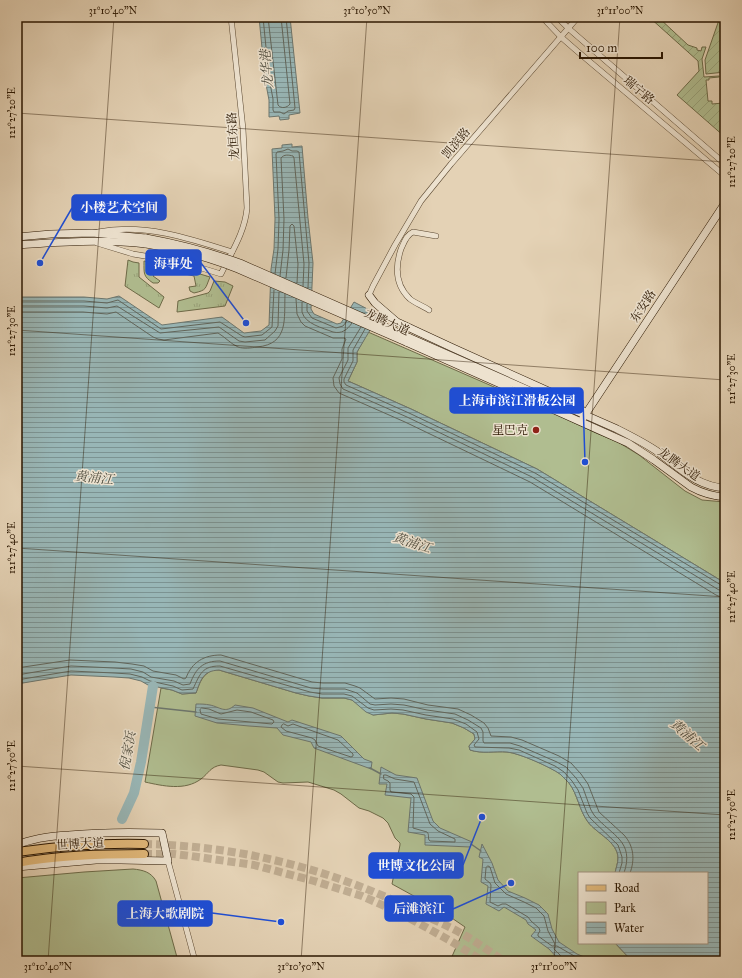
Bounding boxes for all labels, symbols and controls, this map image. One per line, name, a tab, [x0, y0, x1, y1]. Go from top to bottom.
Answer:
text: 31°10'40"N	[89, 5, 138, 17]
text: 31°10'50"N	[343, 5, 391, 17]
text: 31°11'00"N	[597, 5, 644, 17]
scale bar	[580, 34, 662, 60]
text: 100 m	[586, 41, 617, 55]
water label: 龙华港	[257, 47, 277, 89]
street label: 瑞宁路	[621, 73, 657, 107]
text: 121°27'20"E	[6, 87, 18, 139]
street label: 龙恒东路	[224, 112, 242, 160]
street label: 凯滨路	[439, 125, 473, 161]
text: 121°27'20"E	[726, 136, 738, 188]
callout: 小楼艺术空间	[72, 195, 166, 220]
text: 小楼艺术空间	[80, 200, 158, 216]
callout: 海事处	[146, 250, 201, 275]
text: 海事处	[153, 256, 193, 272]
street label: 东安路	[627, 287, 659, 325]
text: 121°27'30"E	[6, 306, 18, 356]
street label: 龙腾大道	[362, 306, 412, 338]
text: 121°27'30"E	[726, 354, 738, 404]
callout: 上海市滨江滑板公园	[450, 388, 583, 413]
text: 上海市滨江滑板公园	[458, 393, 576, 409]
place label: 星巴克	[492, 423, 528, 437]
marker: 星巴克	[531, 425, 541, 435]
street label: 龙腾大道	[655, 444, 703, 484]
water label: 黄浦江	[74, 468, 116, 488]
text: 121°27'40"E	[6, 522, 18, 574]
water label: 黄浦江	[391, 529, 435, 557]
text: 121°27'40"E	[726, 571, 738, 623]
water label: 黄浦江	[667, 716, 708, 755]
water label: 倪家浜	[117, 729, 139, 772]
text: 121°27'50"E	[6, 740, 18, 792]
text: 121°27'50"E	[726, 789, 738, 841]
street label: 世博大道	[56, 836, 104, 852]
callout: 世博文化公园	[369, 853, 463, 878]
text: 世博文化公园	[377, 858, 455, 874]
legend	[578, 872, 708, 944]
text: Road	[614, 881, 640, 895]
callout: 后滩滨江	[385, 896, 453, 921]
callout: 上海大歌剧院	[118, 901, 212, 926]
text: 后滩滨江	[393, 901, 445, 917]
text: Park	[614, 901, 636, 915]
text: 上海大歌剧院	[126, 906, 204, 922]
text: Water	[614, 921, 644, 935]
text: 31°10'40"N	[24, 961, 73, 973]
text: 31°10'50"N	[277, 961, 325, 973]
text: 31°11'00"N	[531, 961, 578, 973]

